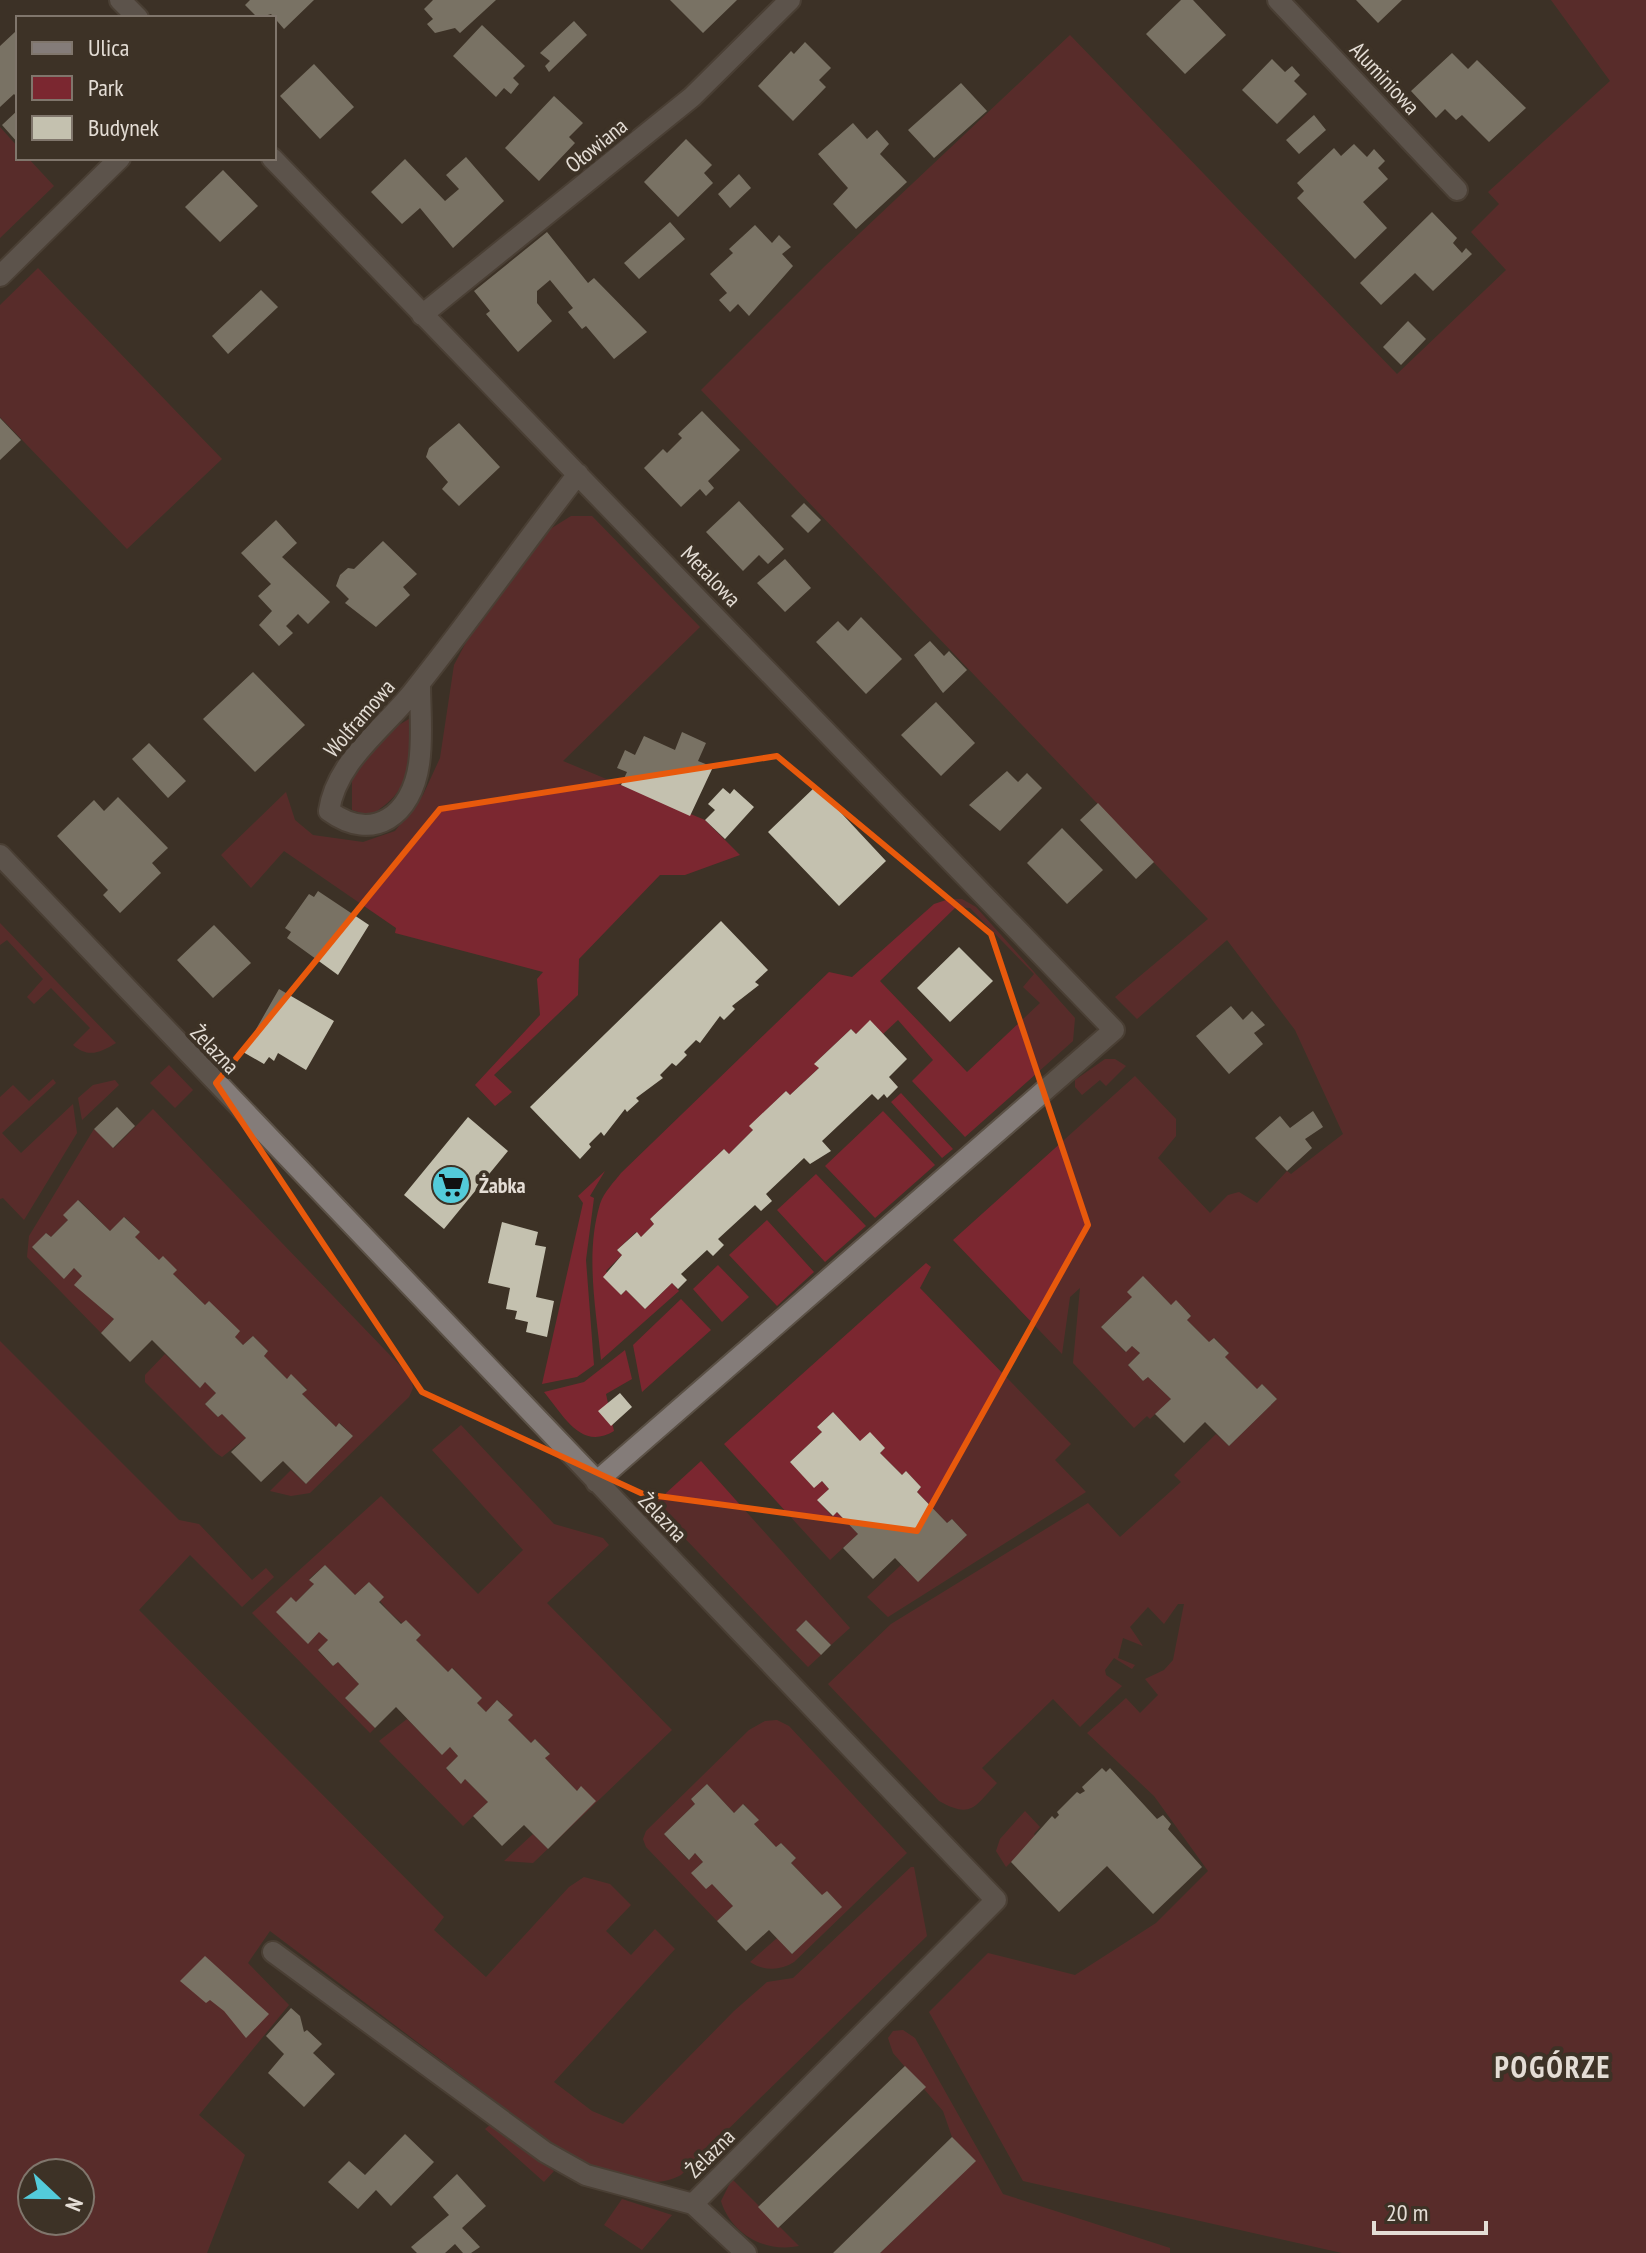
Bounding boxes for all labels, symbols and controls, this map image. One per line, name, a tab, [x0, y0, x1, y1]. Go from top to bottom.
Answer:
legend	[16, 16, 276, 160]
text: Ulica	[88, 32, 129, 63]
street label: Aluminiowa	[1344, 36, 1426, 120]
text: Park	[88, 72, 124, 103]
text: Budynek	[88, 112, 160, 143]
street label: Ołowiana	[559, 112, 633, 178]
street label: Metalowa	[675, 540, 747, 612]
street label: Wolframowa	[317, 673, 401, 763]
street label: Żelazna	[185, 1018, 245, 1080]
supermarket icon: Żabka	[430, 1164, 472, 1206]
place label: Żabka	[479, 1171, 526, 1199]
street label: Żelazna	[633, 1486, 693, 1548]
district label: POGÓRZE	[1494, 2047, 1612, 2086]
street label: Żelazna	[680, 2123, 740, 2183]
north arrow	[16, 2157, 96, 2237]
scale bar	[1374, 2185, 1486, 2235]
text: N	[59, 2194, 90, 2215]
text: 20 m	[1386, 2197, 1428, 2228]

